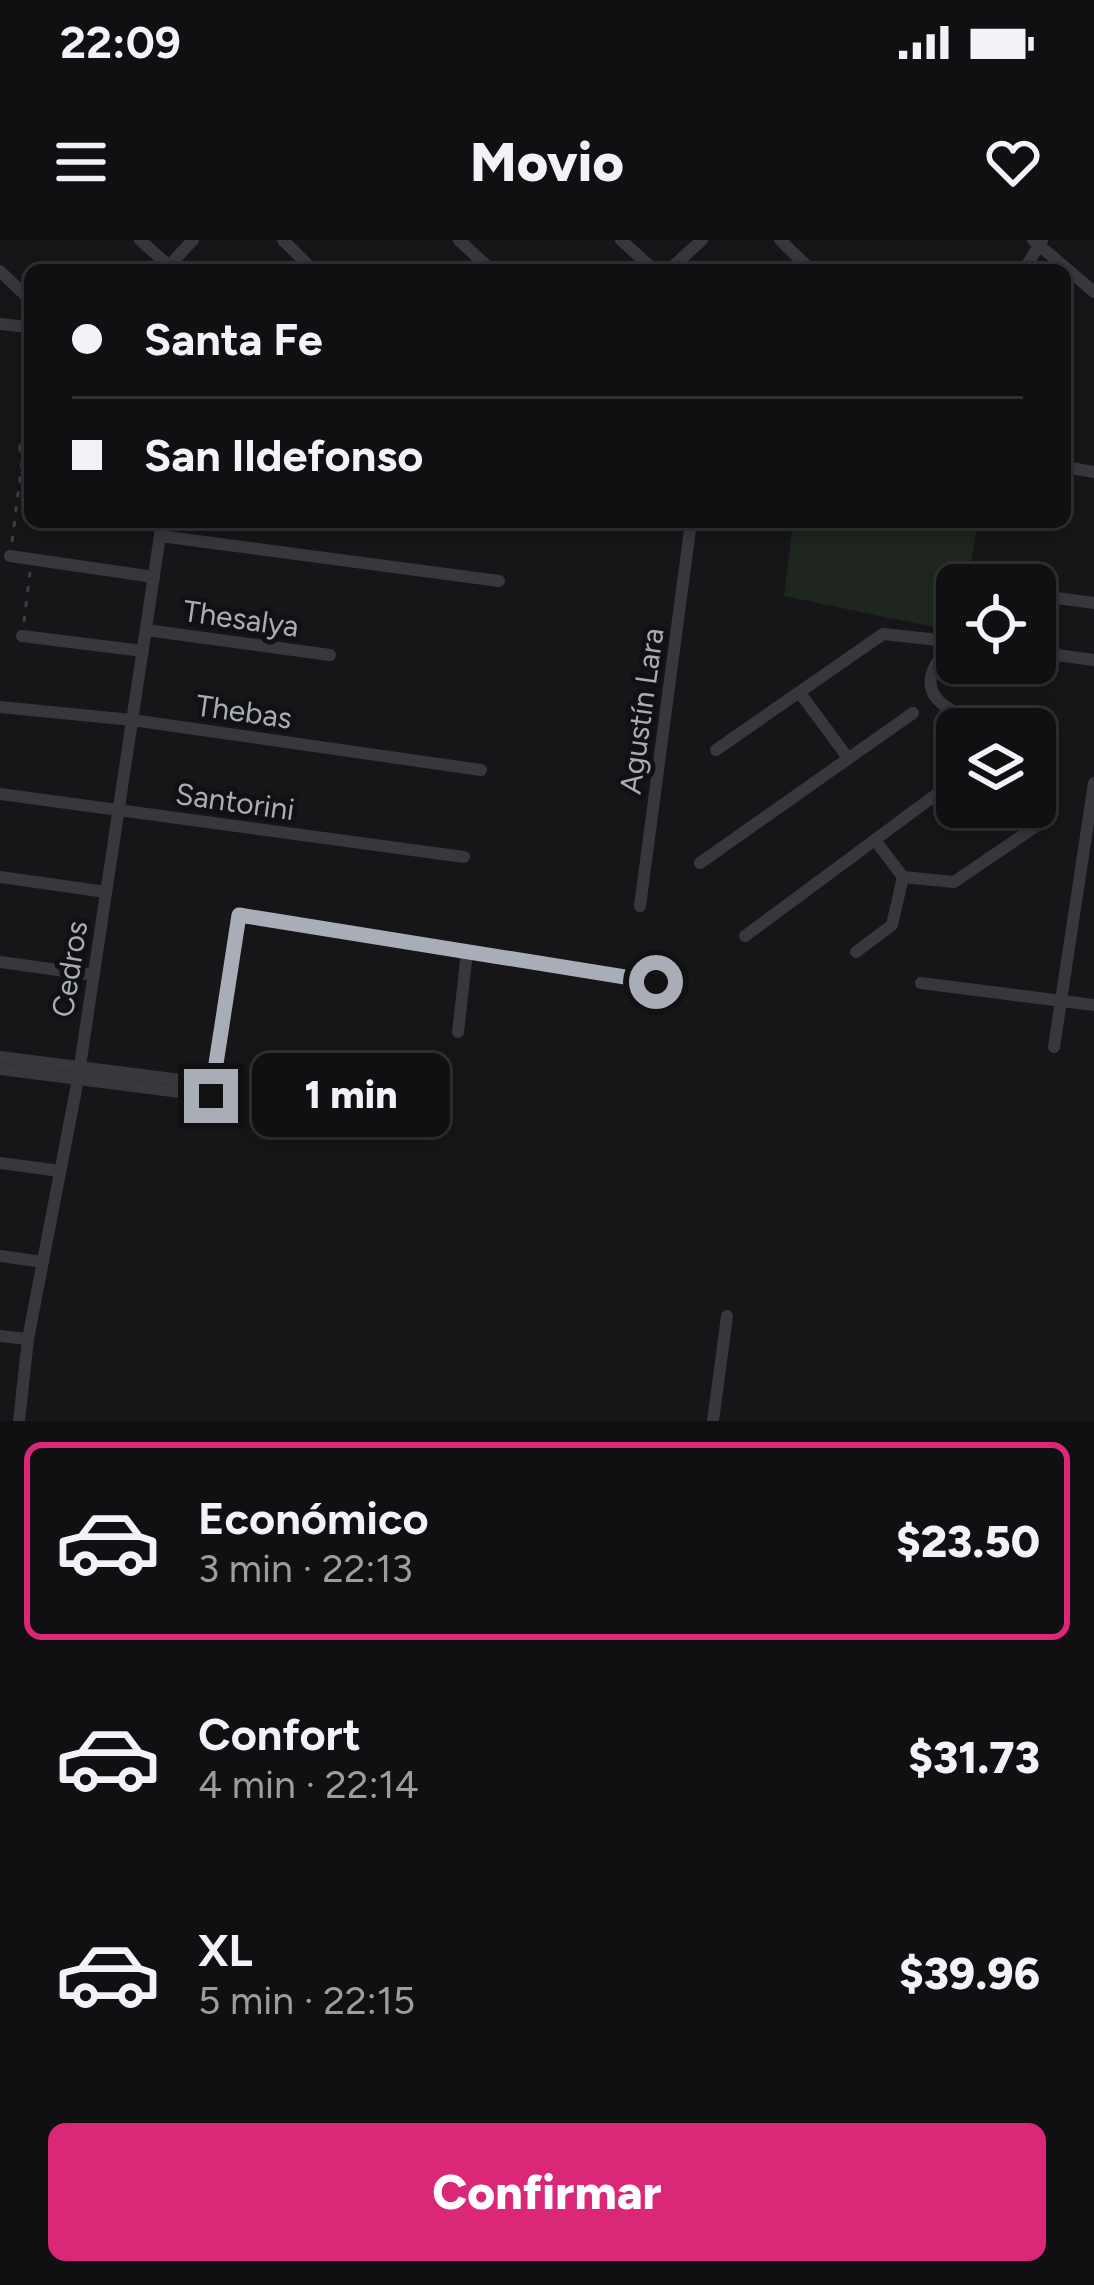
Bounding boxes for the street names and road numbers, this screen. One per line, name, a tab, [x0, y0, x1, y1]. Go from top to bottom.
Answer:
street label: Thesalya	[181, 592, 301, 645]
street label: Agustín Lara	[612, 626, 671, 796]
street label: Thebas	[194, 686, 294, 737]
street label: Santorini	[173, 775, 297, 828]
street label: Cedros	[44, 918, 95, 1020]

